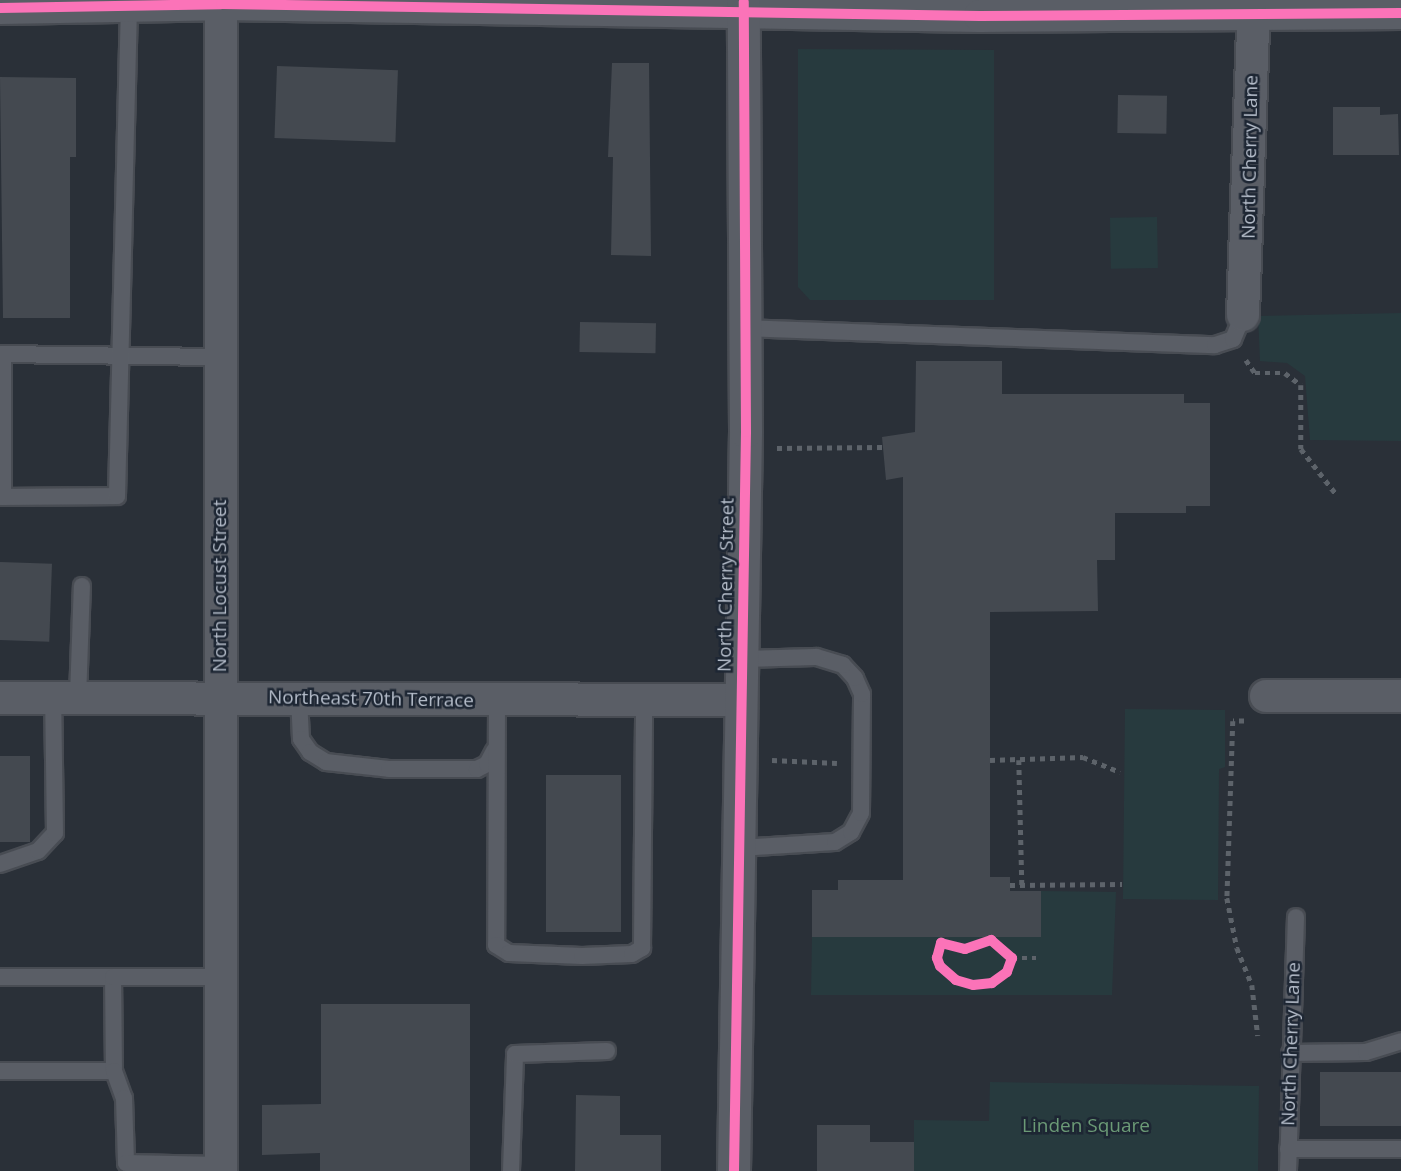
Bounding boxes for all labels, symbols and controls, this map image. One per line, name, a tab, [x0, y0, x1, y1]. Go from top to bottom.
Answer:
street label: North Cherry Lane	[1237, 75, 1263, 239]
street label: North Cherry Street	[713, 498, 739, 672]
street label: North Locust Street	[209, 500, 231, 672]
street label: Northeast 70th Terrace	[268, 686, 474, 712]
street label: North Cherry Lane	[1277, 962, 1305, 1126]
park label: Linden Square	[1022, 1115, 1150, 1137]

